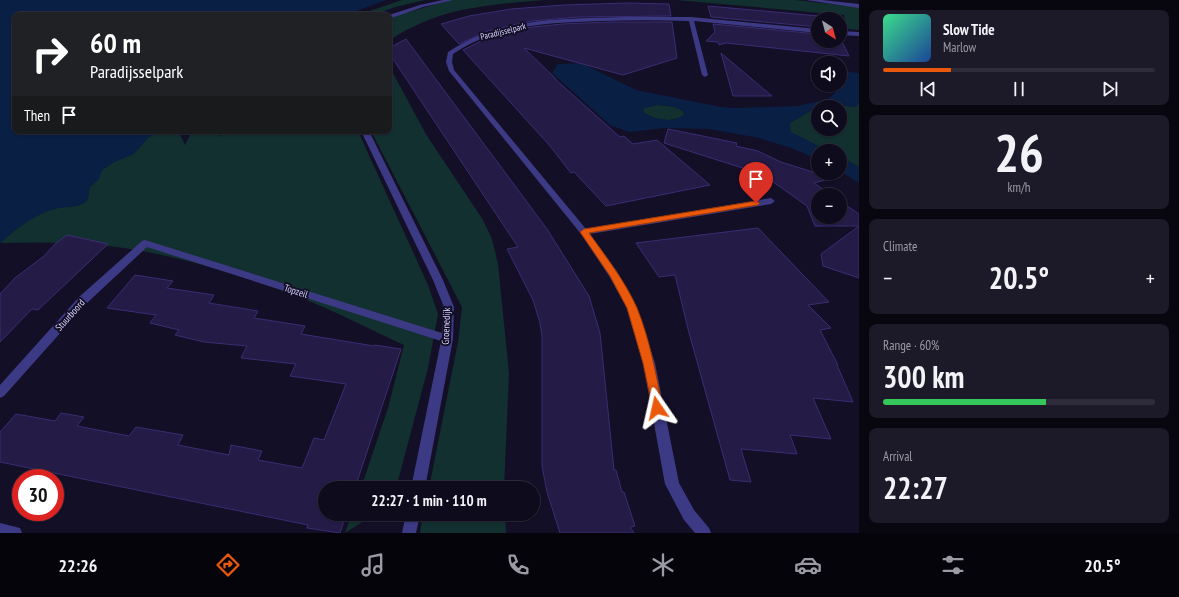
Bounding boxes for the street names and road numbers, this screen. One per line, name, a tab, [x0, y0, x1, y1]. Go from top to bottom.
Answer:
street label: Paradijsselpark	[479, 20, 528, 43]
street label: Topzeil	[283, 281, 310, 301]
street label: Stuurboord	[52, 296, 88, 334]
street label: Groenedijk	[439, 307, 453, 345]

